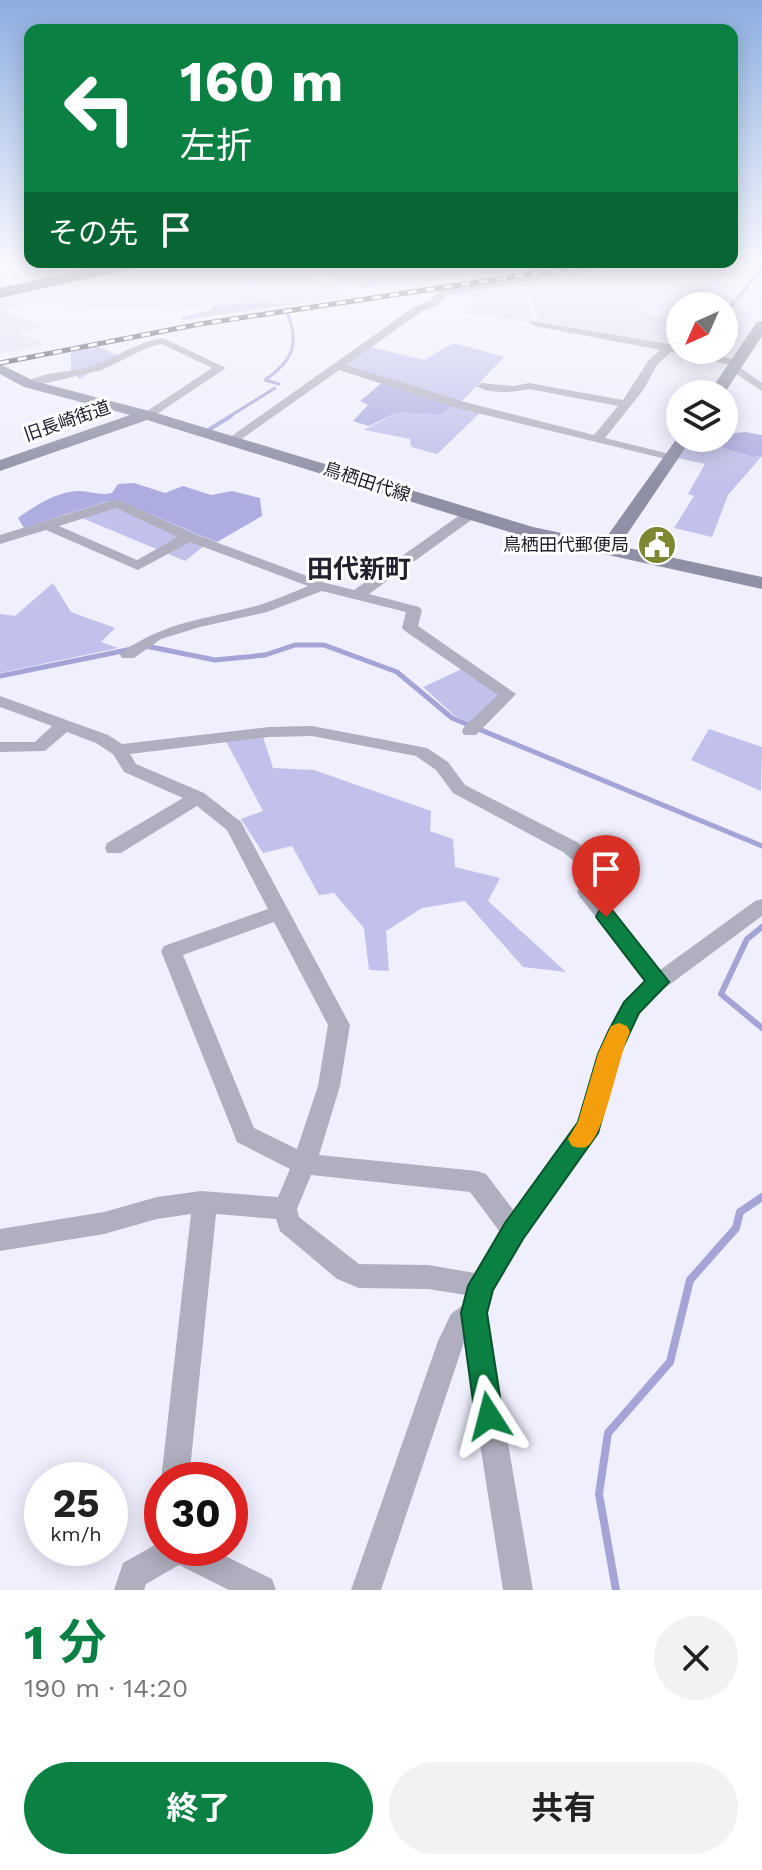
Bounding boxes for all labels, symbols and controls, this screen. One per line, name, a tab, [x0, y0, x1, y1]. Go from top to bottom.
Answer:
text: 160 m	[180, 49, 343, 115]
icon: left	[48, 56, 152, 160]
text: 左折	[180, 125, 252, 167]
icon: arrive	[154, 208, 198, 252]
text: その先	[48, 215, 138, 250]
north arrow	[666, 292, 738, 364]
map controls	[666, 292, 738, 452]
button: layers	[666, 380, 738, 452]
street label: 旧長崎街道	[21, 396, 113, 445]
street label: 鳥栖田代線	[321, 458, 413, 505]
public building icon: 鳥栖田代郵便局	[636, 524, 678, 566]
place label: 鳥栖田代郵便局	[503, 534, 629, 555]
district label: 田代新町	[307, 554, 411, 584]
pin	[572, 835, 640, 917]
icon: arrive	[584, 847, 628, 891]
position arrow	[447, 1374, 531, 1458]
speed limit sign: 30	[144, 1462, 248, 1566]
text: 25	[52, 1480, 100, 1527]
text: km/h	[50, 1522, 102, 1546]
text: 1 分	[24, 1614, 106, 1671]
button: close	[654, 1616, 738, 1700]
text: 190 m · 14:20	[24, 1673, 188, 1703]
button: 終了	[24, 1762, 373, 1854]
button: 共有	[389, 1762, 738, 1854]

